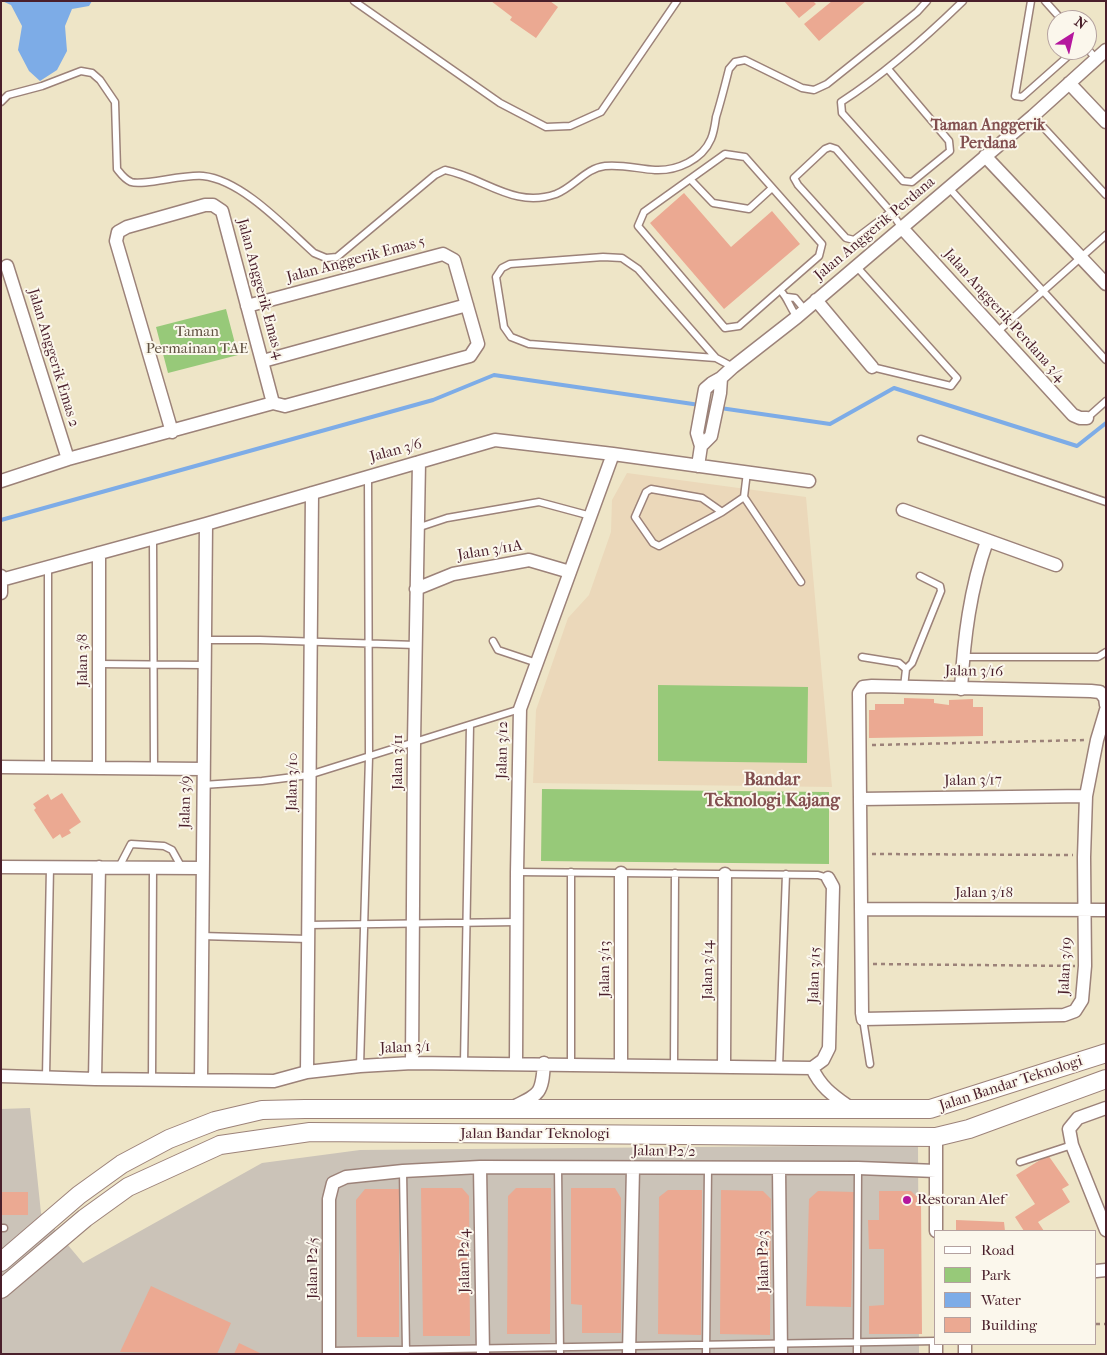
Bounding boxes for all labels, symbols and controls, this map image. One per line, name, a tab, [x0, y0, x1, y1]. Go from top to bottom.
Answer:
north arrow	[1047, 10, 1097, 60]
text: N	[1071, 13, 1090, 33]
district label: Taman Anggerik Perdana	[931, 116, 1045, 154]
street label: Jalan Anggerik Perdana	[811, 173, 939, 285]
street label: Jalan Anggerik Emas 4	[233, 217, 287, 361]
street label: Jalan Anggerik Emas 5	[285, 233, 427, 287]
street label: Jalan Anggerik Perdana 3/4	[939, 246, 1069, 386]
street label: Jalan Anggerik Emas 2	[23, 287, 83, 429]
park label: Taman Permainan TAE	[146, 323, 248, 358]
street label: Jalan 3/6	[368, 435, 424, 467]
street label: Jalan 3/11A	[456, 537, 524, 565]
street label: Jalan 3/8	[74, 634, 92, 686]
street label: Jalan 3/16	[945, 662, 1003, 682]
street label: Jalan 3/12	[493, 721, 513, 779]
street label: Jalan 3/11	[389, 734, 407, 790]
street label: Jalan 3/10	[283, 753, 303, 811]
district label: Bandar Teknologi Kajang	[704, 770, 840, 812]
street label: Jalan 3/17	[944, 771, 1002, 791]
street label: Jalan 3/9	[177, 775, 195, 829]
street label: Jalan 3/18	[955, 884, 1013, 902]
street label: Jalan 3/19	[1055, 936, 1077, 996]
street label: Jalan 3/14	[699, 940, 717, 1000]
street label: Jalan 3/13	[596, 941, 614, 997]
street label: Jalan 3/15	[805, 946, 825, 1004]
street label: Jalan 3/1	[379, 1038, 431, 1058]
street label: Jalan Bandar Teknologi	[937, 1052, 1085, 1116]
street label: Jalan Bandar Teknologi	[460, 1125, 610, 1143]
street label: Jalan P2/2	[632, 1142, 696, 1162]
place label: Restoran Alef	[917, 1191, 1005, 1209]
marker: Restoran Alef	[901, 1194, 913, 1206]
street label: Jalan P2/4	[455, 1229, 475, 1293]
street label: Jalan P2/3	[754, 1230, 774, 1292]
legend	[934, 1230, 1097, 1345]
street label: Jalan P2/5	[304, 1237, 322, 1299]
text: Road	[981, 1241, 1014, 1259]
text: Park	[981, 1266, 1011, 1284]
text: Water	[981, 1291, 1021, 1309]
text: Building	[981, 1316, 1037, 1334]

